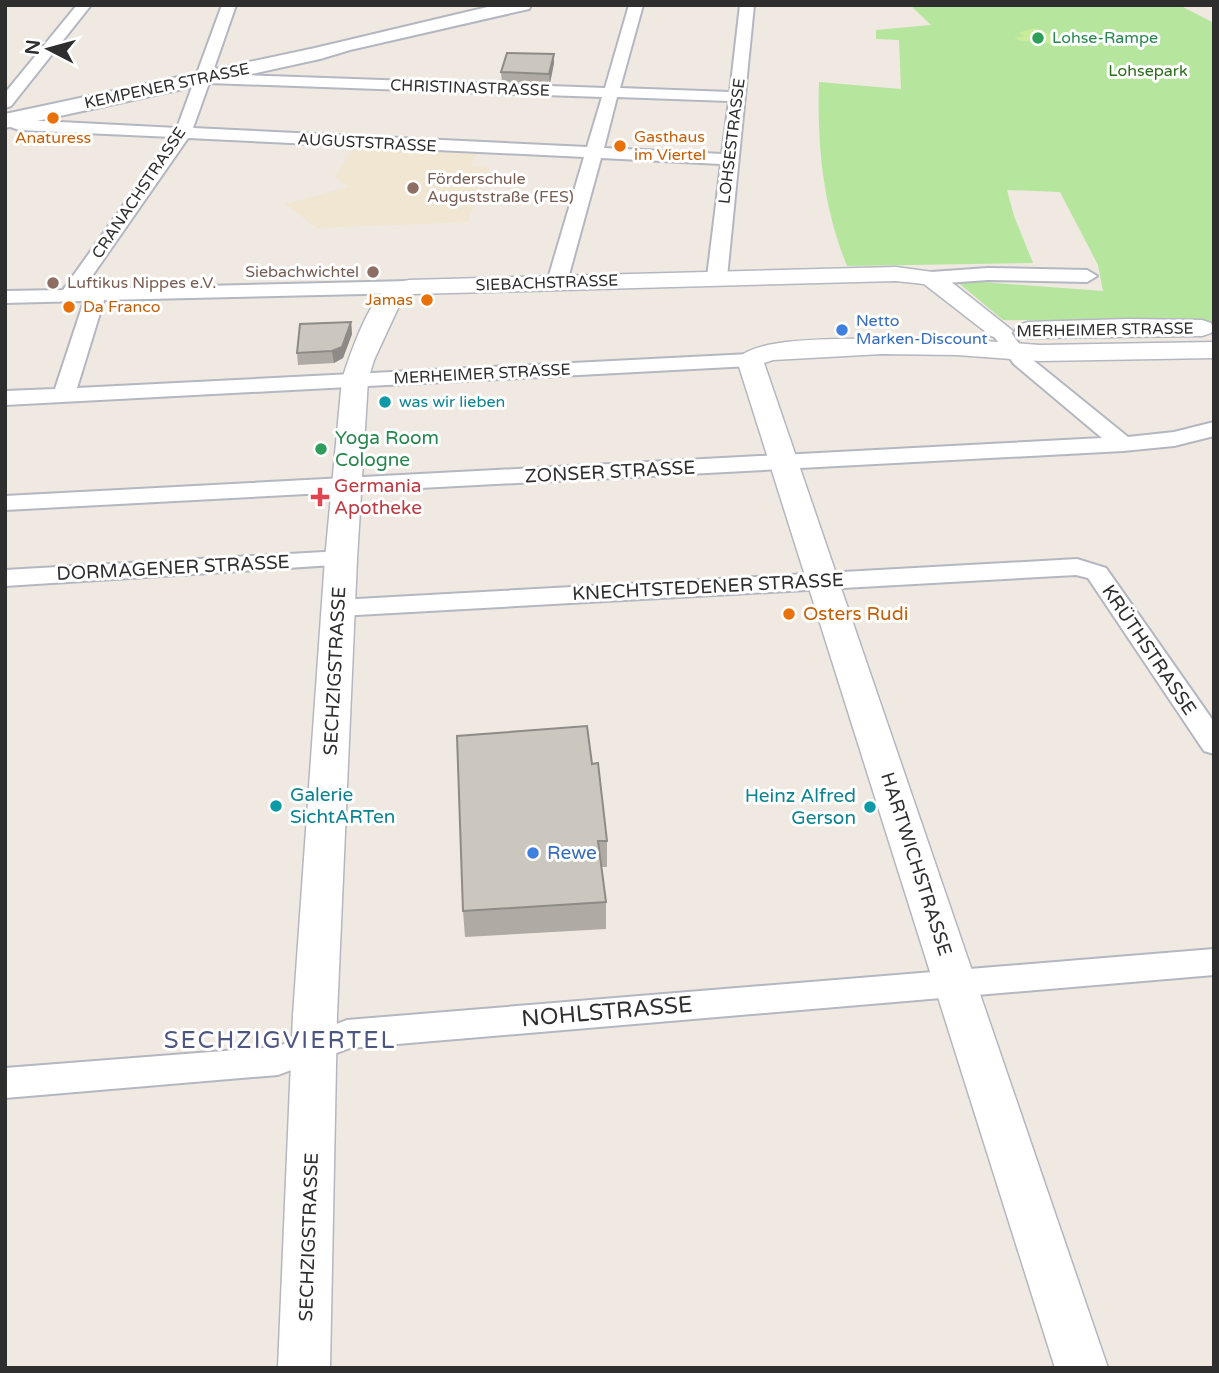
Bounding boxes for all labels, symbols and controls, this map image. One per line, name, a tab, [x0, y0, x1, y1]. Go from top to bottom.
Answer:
north arrow	[14, 14, 84, 84]
place label: Lohse-Rampe	[1052, 28, 1158, 48]
marker: Lohse-Rampe	[1030, 30, 1046, 46]
text: N	[21, 39, 45, 56]
street label: KEMPENER STRASSE	[83, 59, 251, 113]
park label: Lohsepark	[1108, 61, 1188, 81]
street label: CHRISTINASTRASSE	[390, 75, 550, 101]
street label: LOHSESTRASSE	[714, 77, 750, 205]
marker: Anaturess	[45, 110, 61, 126]
street label: CRANACHSTRASSE	[88, 123, 190, 263]
place label: Gasthaus im Viertel	[634, 127, 706, 165]
place label: Anaturess	[15, 128, 91, 148]
street label: AUGUSTSTRASSE	[297, 129, 437, 157]
marker: Gasthaus im Viertel	[612, 138, 628, 154]
place label: Förderschule Auguststraße (FES)	[427, 169, 574, 207]
marker: Förderschule Auguststraße (FES)	[405, 180, 421, 196]
place label: Siebachwichtel	[245, 262, 359, 282]
marker: Siebachwichtel	[365, 264, 381, 280]
street label: SIEBACHSTRASSE	[475, 271, 619, 295]
place label: Luftikus Nippes e.V.	[67, 273, 216, 293]
marker: Luftikus Nippes e.V.	[45, 275, 61, 291]
place label: Jamas	[365, 290, 413, 310]
marker: Jamas	[419, 292, 435, 308]
place label: Da Franco	[83, 297, 160, 317]
marker: Da Franco	[61, 299, 77, 315]
place label: Netto Marken-Discount	[856, 311, 988, 349]
street label: MERHEIMER STRASSE	[1016, 318, 1194, 342]
marker: Netto Marken-Discount	[834, 322, 850, 338]
street label: MERHEIMER STRASSE	[393, 359, 571, 389]
place label: was wir lieben	[399, 392, 505, 412]
marker: was wir lieben	[377, 394, 393, 410]
place label: Yoga Room Cologne	[335, 427, 439, 471]
marker: Yoga Room Cologne	[313, 441, 329, 457]
street label: ZONSER STRASSE	[524, 457, 696, 487]
place label: Germania Apotheke	[334, 475, 422, 519]
marker: Germania Apotheke	[312, 489, 328, 505]
street label: DORMAGENER STRASSE	[56, 551, 290, 585]
street label: KNECHTSTEDENER STRASSE	[572, 569, 844, 605]
street label: KRÜTHSTRASSE	[1097, 581, 1201, 719]
street label: SECHZIGSTRASSE	[320, 586, 350, 756]
place label: Osters Rudi	[803, 603, 908, 625]
marker: Osters Rudi	[781, 606, 797, 622]
street label: HARTWICHSTRASSE	[876, 769, 956, 959]
place label: Galerie SichtARTen	[290, 784, 395, 828]
place label: Heinz Alfred Gerson	[745, 785, 856, 829]
marker: Galerie SichtARTen	[268, 798, 284, 814]
marker: Heinz Alfred Gerson	[862, 799, 878, 815]
place label: Rewe	[547, 842, 597, 864]
marker: Rewe	[525, 845, 541, 861]
street label: NOHLSTRASSE	[520, 991, 694, 1033]
district label: SECHZIGVIERTEL	[164, 1026, 396, 1055]
street label: SECHZIGSTRASSE	[295, 1152, 323, 1322]

